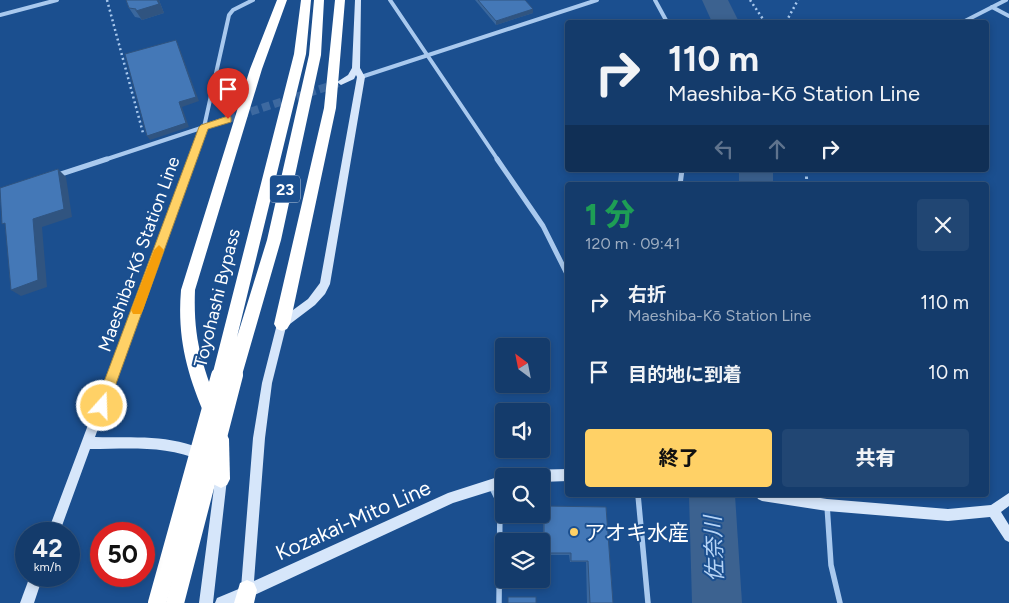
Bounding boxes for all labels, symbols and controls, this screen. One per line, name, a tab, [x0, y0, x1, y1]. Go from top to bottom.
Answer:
text: 110 m	[668, 38, 759, 80]
icon: right	[585, 40, 650, 105]
pin	[207, 68, 249, 119]
icon: arrive	[214, 75, 242, 103]
text: Maeshiba-Kō Station Line	[668, 80, 920, 107]
icon: left	[710, 135, 738, 163]
icon: ahead	[763, 135, 791, 163]
icon: right	[816, 135, 844, 163]
street label: Maeshiba-Kō Station Line	[93, 153, 185, 355]
road number: 23	[270, 175, 300, 202]
text: 1 分	[585, 196, 635, 233]
button: close	[917, 199, 969, 251]
street label: Toyohashi Bypass	[189, 226, 245, 370]
text: 120 m · 09:41	[585, 234, 680, 253]
text: 右折	[628, 283, 666, 306]
icon: right	[585, 288, 613, 316]
text: 110 m	[920, 291, 969, 314]
text: Maeshiba-Kō Station Line	[628, 306, 811, 325]
north arrow	[495, 338, 550, 392]
map controls	[495, 338, 550, 588]
icon: arrive	[585, 358, 613, 386]
text: 10 m	[928, 361, 969, 384]
text: 目的地に到着	[628, 363, 742, 386]
position arrow	[75, 379, 127, 431]
button: sound	[495, 403, 550, 458]
button: 終了	[585, 429, 772, 487]
button: 共有	[782, 429, 969, 487]
button: search	[495, 468, 550, 523]
street label: Kozakai-Mito Line	[272, 475, 434, 565]
water label: 佐奈川	[699, 514, 729, 582]
place label: アオキ水産	[584, 520, 689, 545]
speed limit sign: 50	[90, 522, 155, 587]
marker: アオキ水産	[568, 526, 580, 538]
text: 42	[32, 533, 63, 563]
button: layers	[495, 533, 550, 588]
text: km/h	[34, 560, 61, 574]

